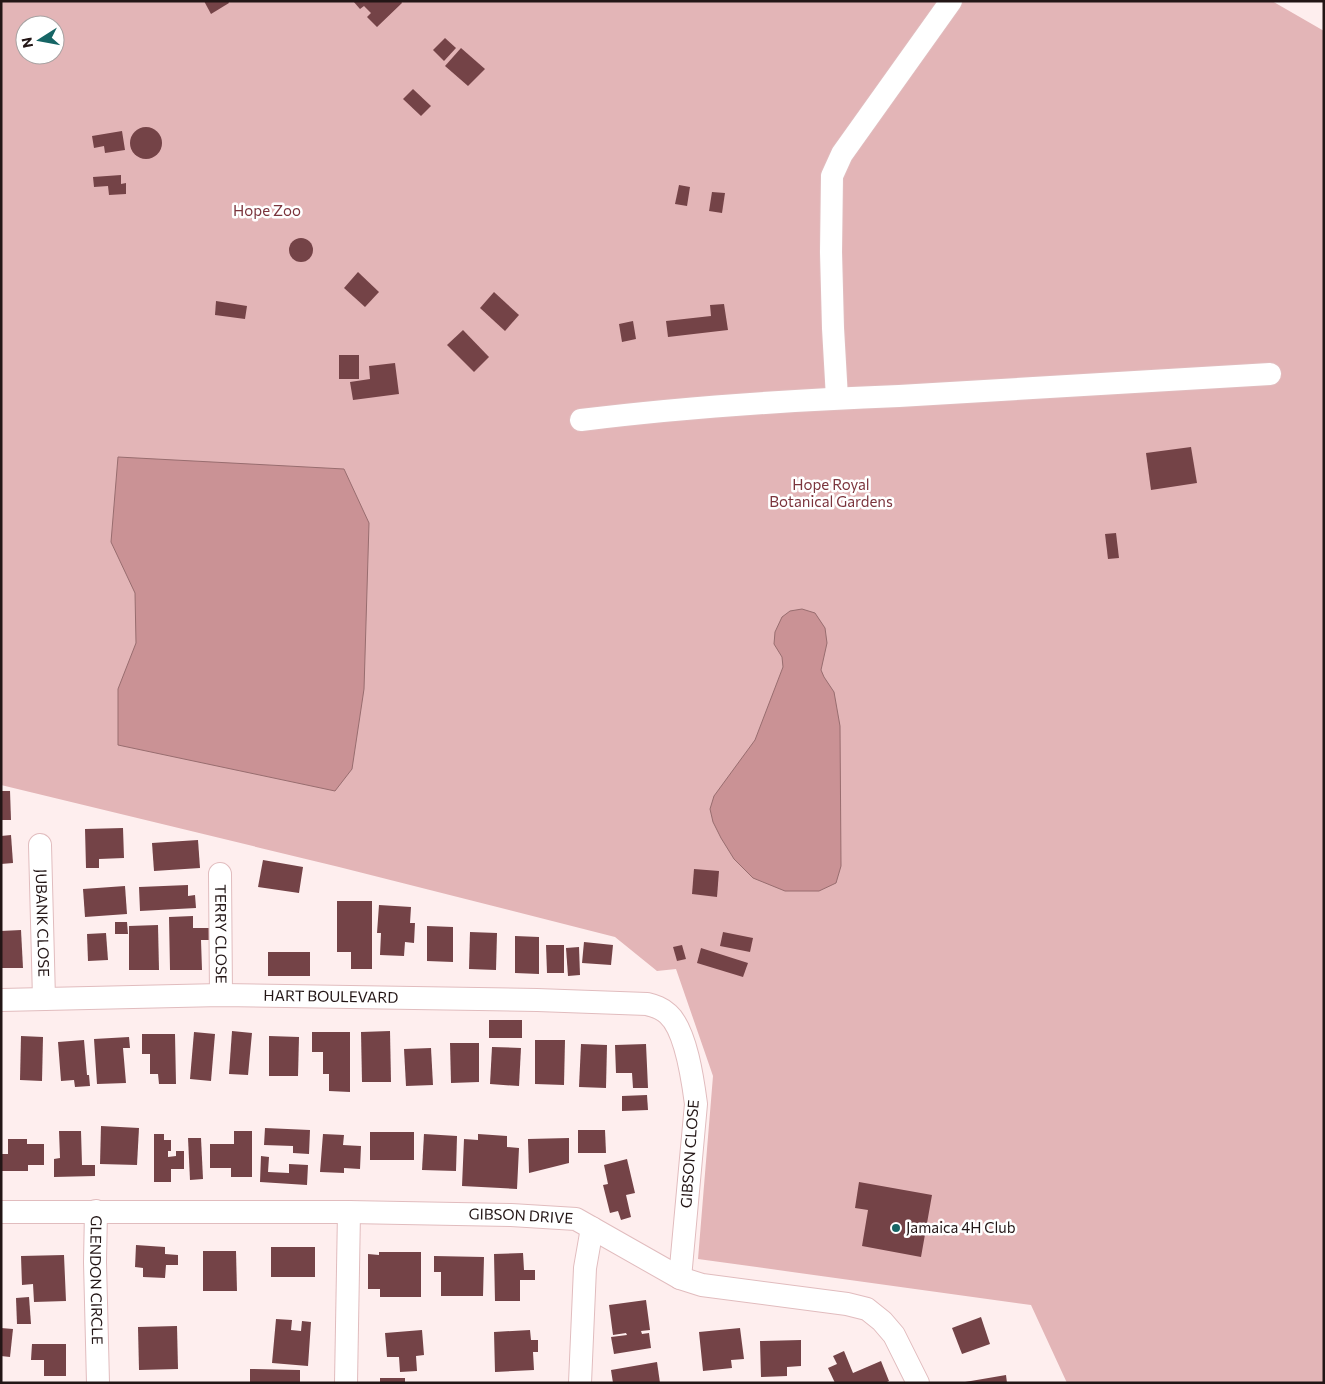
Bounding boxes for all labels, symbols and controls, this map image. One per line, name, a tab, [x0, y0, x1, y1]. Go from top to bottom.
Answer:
north arrow	[15, 15, 65, 65]
text: N	[17, 36, 36, 49]
park label: Hope Zoo	[233, 201, 301, 219]
park label: Hope Royal Botanical Gardens	[769, 475, 893, 510]
street label: JUBANK CLOSE	[33, 869, 53, 977]
street label: TERRY CLOSE	[212, 884, 231, 984]
street label: HART BOULEVARD	[263, 986, 399, 1006]
street label: GIBSON CLOSE	[676, 1099, 702, 1209]
street label: GIBSON DRIVE	[468, 1204, 574, 1227]
street label: GLENDON CIRCLE	[87, 1215, 107, 1345]
place label: Jamaica 4H Club	[906, 1218, 1016, 1236]
marker: Jamaica 4H Club	[890, 1222, 902, 1234]

